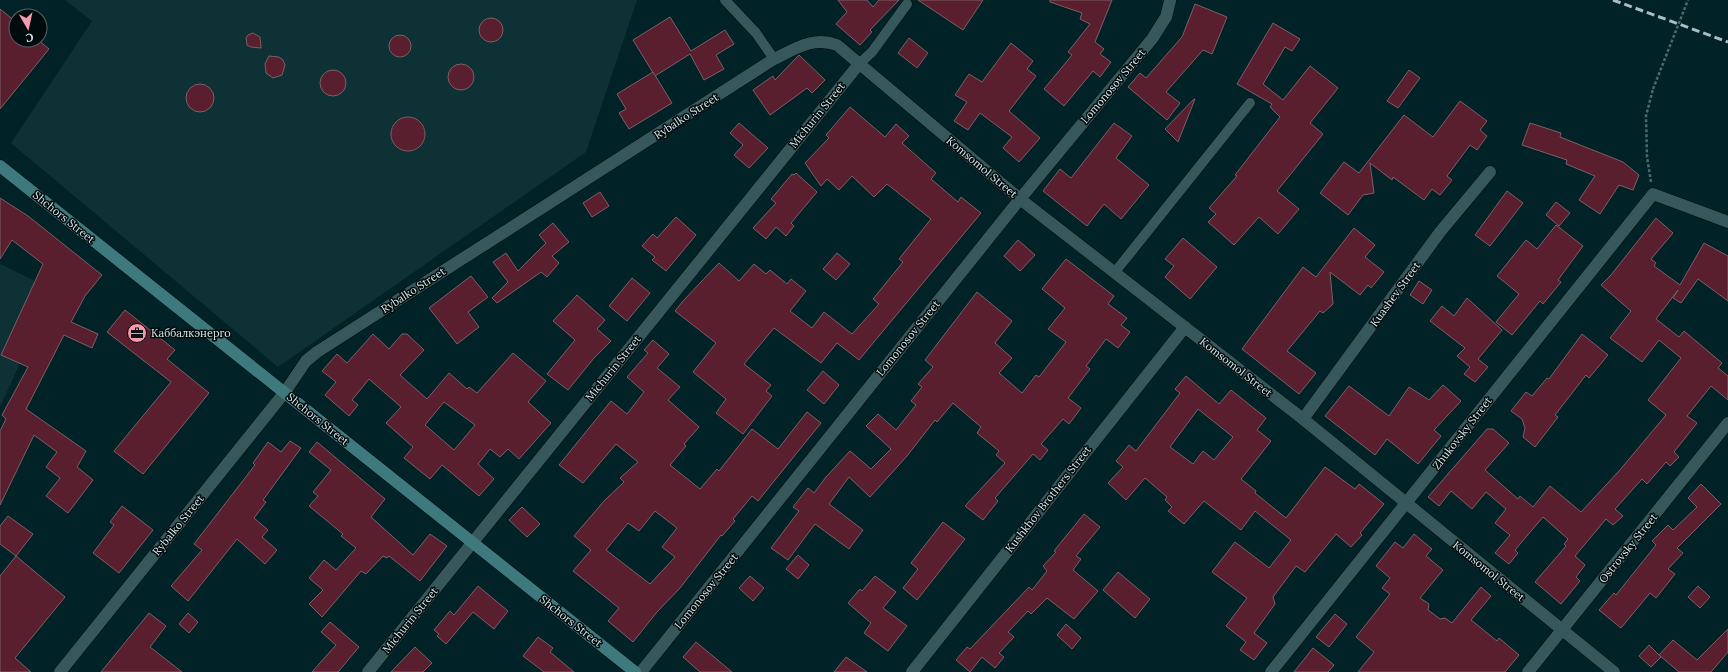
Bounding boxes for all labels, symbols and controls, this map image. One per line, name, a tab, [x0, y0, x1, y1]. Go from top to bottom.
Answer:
north arrow	[8, 8, 48, 48]
text: С	[24, 30, 34, 45]
street label: Lomonosov Street	[1078, 45, 1149, 126]
street label: Michurin Street	[786, 79, 848, 151]
street label: Rybalko Street	[651, 90, 721, 142]
street label: Komsomol Street	[944, 133, 1021, 201]
street label: Shchors Street	[30, 188, 98, 247]
street label: Kuashev Street	[1367, 258, 1424, 329]
street label: Rybalko Street	[378, 264, 448, 316]
street label: Lomonosov Street	[873, 297, 943, 379]
office icon: Каббалкэнерго	[126, 322, 148, 344]
place label: Каббалкэнерго	[151, 326, 231, 340]
street label: Michurin Street	[582, 332, 644, 404]
street label: Komsomol Street	[1197, 334, 1276, 400]
street label: Shchors Street	[284, 390, 352, 449]
street label: Zhukovsky Street	[1429, 393, 1495, 472]
street label: Kushkhov Brothers Street	[1002, 442, 1094, 555]
street label: Rybalko Street	[149, 491, 207, 558]
street label: Ostrovsky Street	[1596, 510, 1661, 586]
street label: Komsomol Street	[1450, 538, 1528, 605]
street label: Lomonosov Street	[671, 550, 741, 632]
street label: Michurin Street	[379, 584, 441, 656]
street label: Shchors Street	[537, 592, 606, 650]

